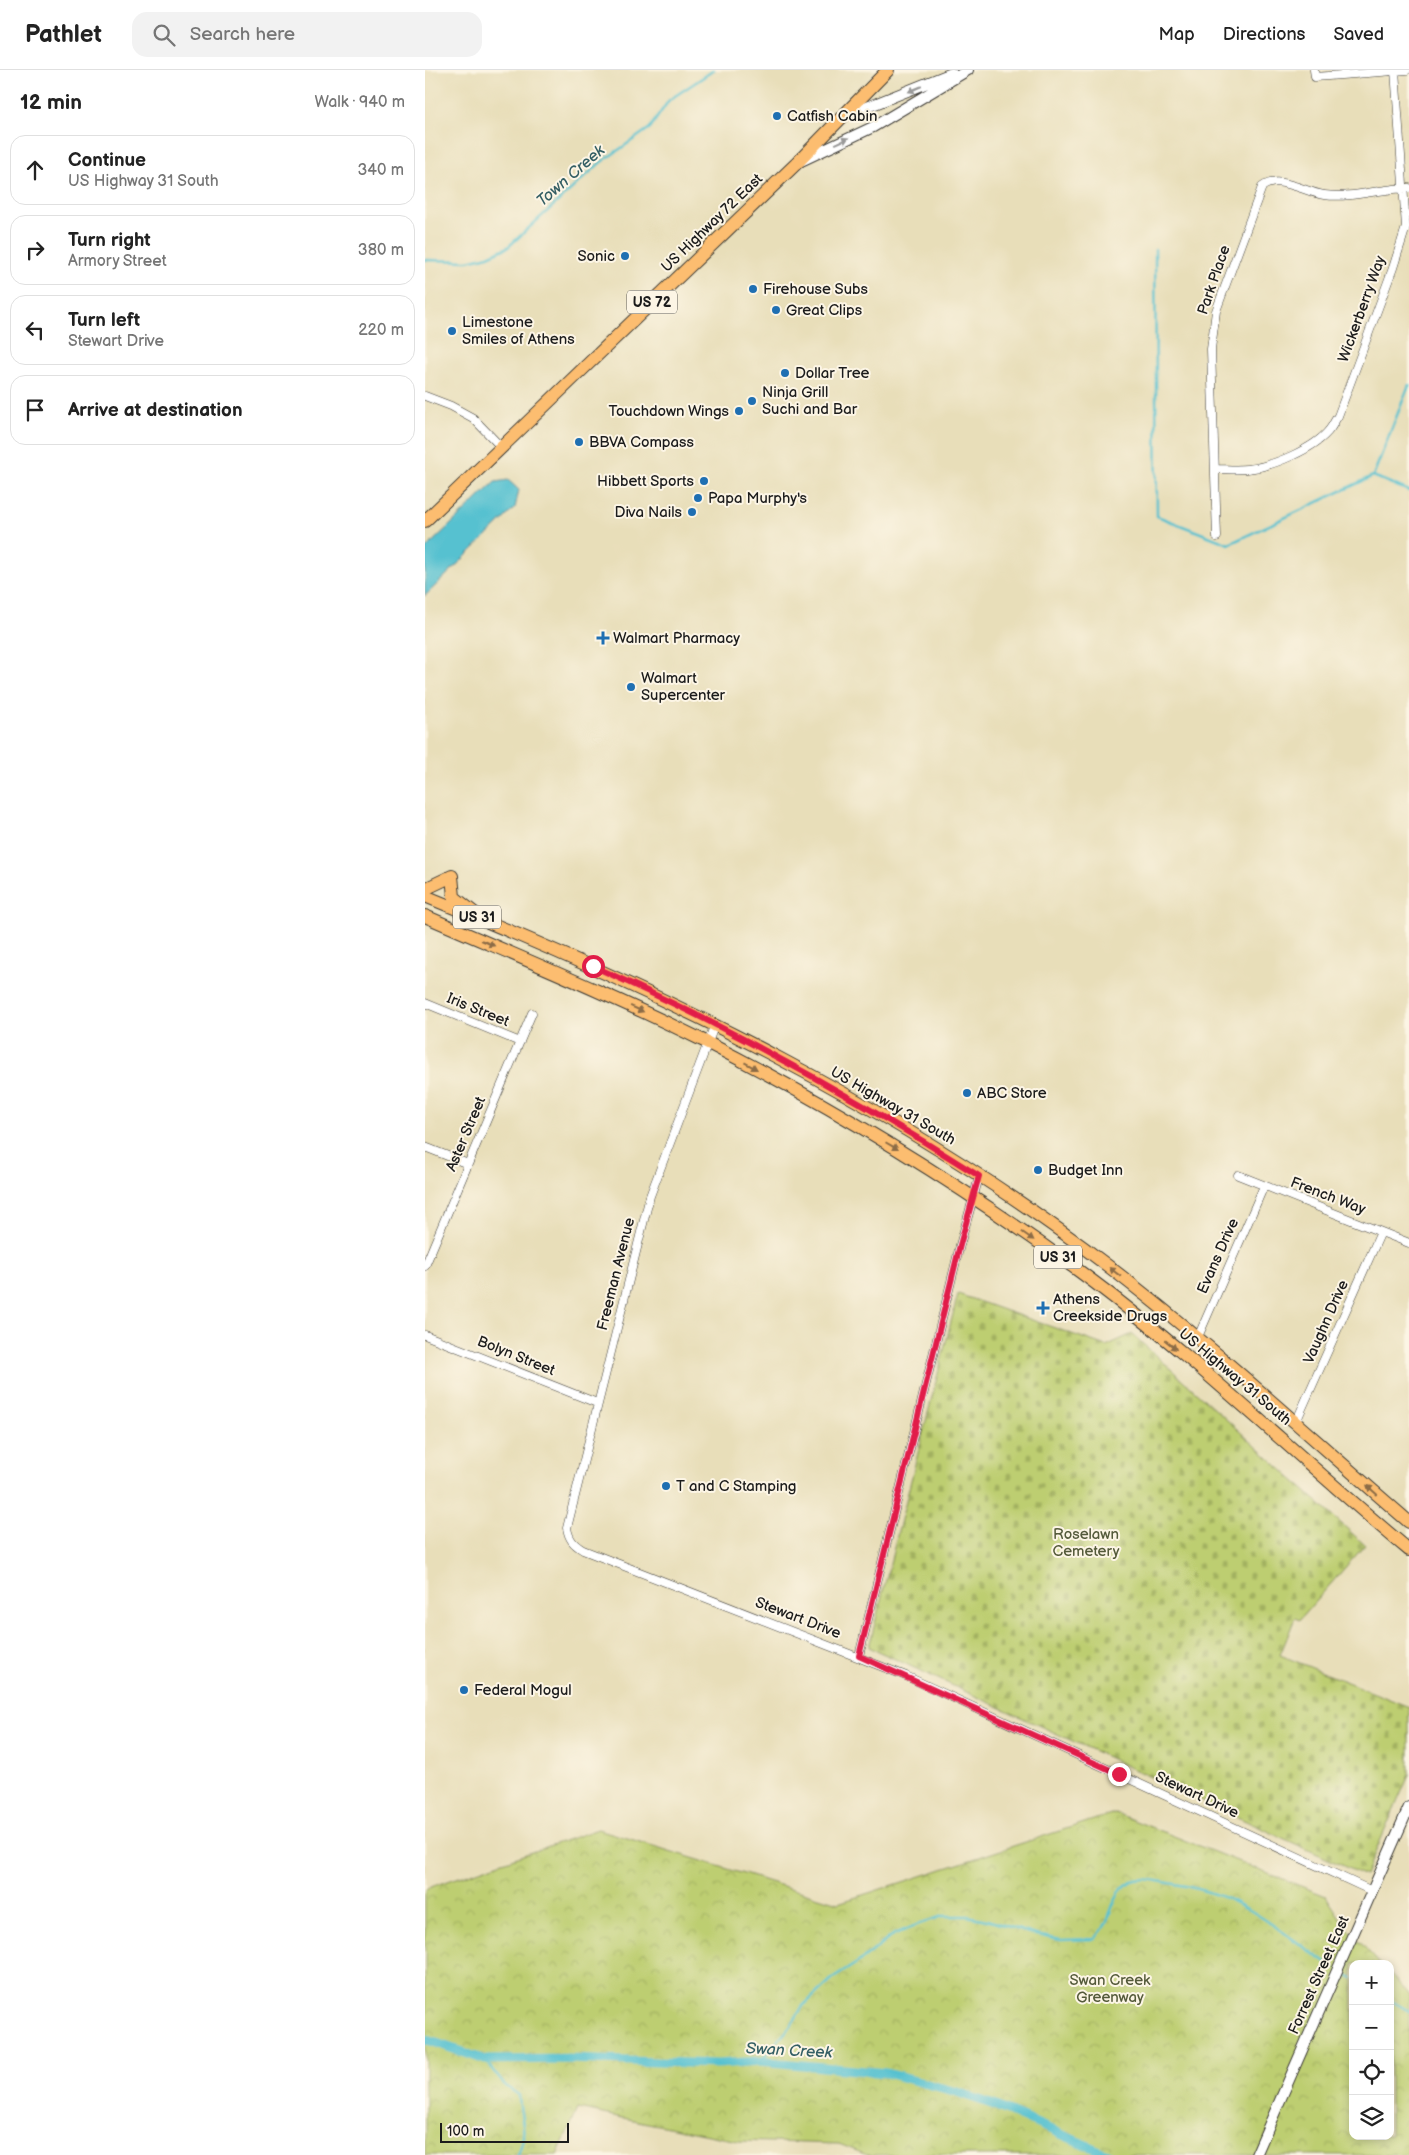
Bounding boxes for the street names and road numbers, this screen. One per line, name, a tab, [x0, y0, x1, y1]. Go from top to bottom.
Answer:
street label: US Highway 72 East	[657, 169, 767, 276]
street label: Park Place	[1193, 243, 1235, 317]
street label: Wickerberry Way	[1334, 253, 1390, 365]
road number: US 72	[627, 290, 677, 313]
road number: US 31	[453, 906, 501, 929]
street label: Iris Street	[444, 989, 512, 1031]
street label: US Highway 31 South	[827, 1062, 959, 1150]
street label: Aster Street	[442, 1093, 490, 1174]
street label: French Way	[1288, 1173, 1369, 1219]
street label: Evans Drive	[1193, 1215, 1243, 1297]
street label: Freeman Avenue	[593, 1216, 639, 1332]
road number: US 31	[1034, 1246, 1082, 1268]
street label: Vaughn Drive	[1299, 1277, 1353, 1367]
street label: US Highway 31 South	[1175, 1324, 1295, 1430]
street label: Bolyn Street	[474, 1332, 558, 1380]
street label: Stewart Drive	[753, 1593, 844, 1643]
street label: Stewart Drive	[1152, 1767, 1242, 1823]
street label: Forrest Street East	[1284, 1912, 1354, 2037]

